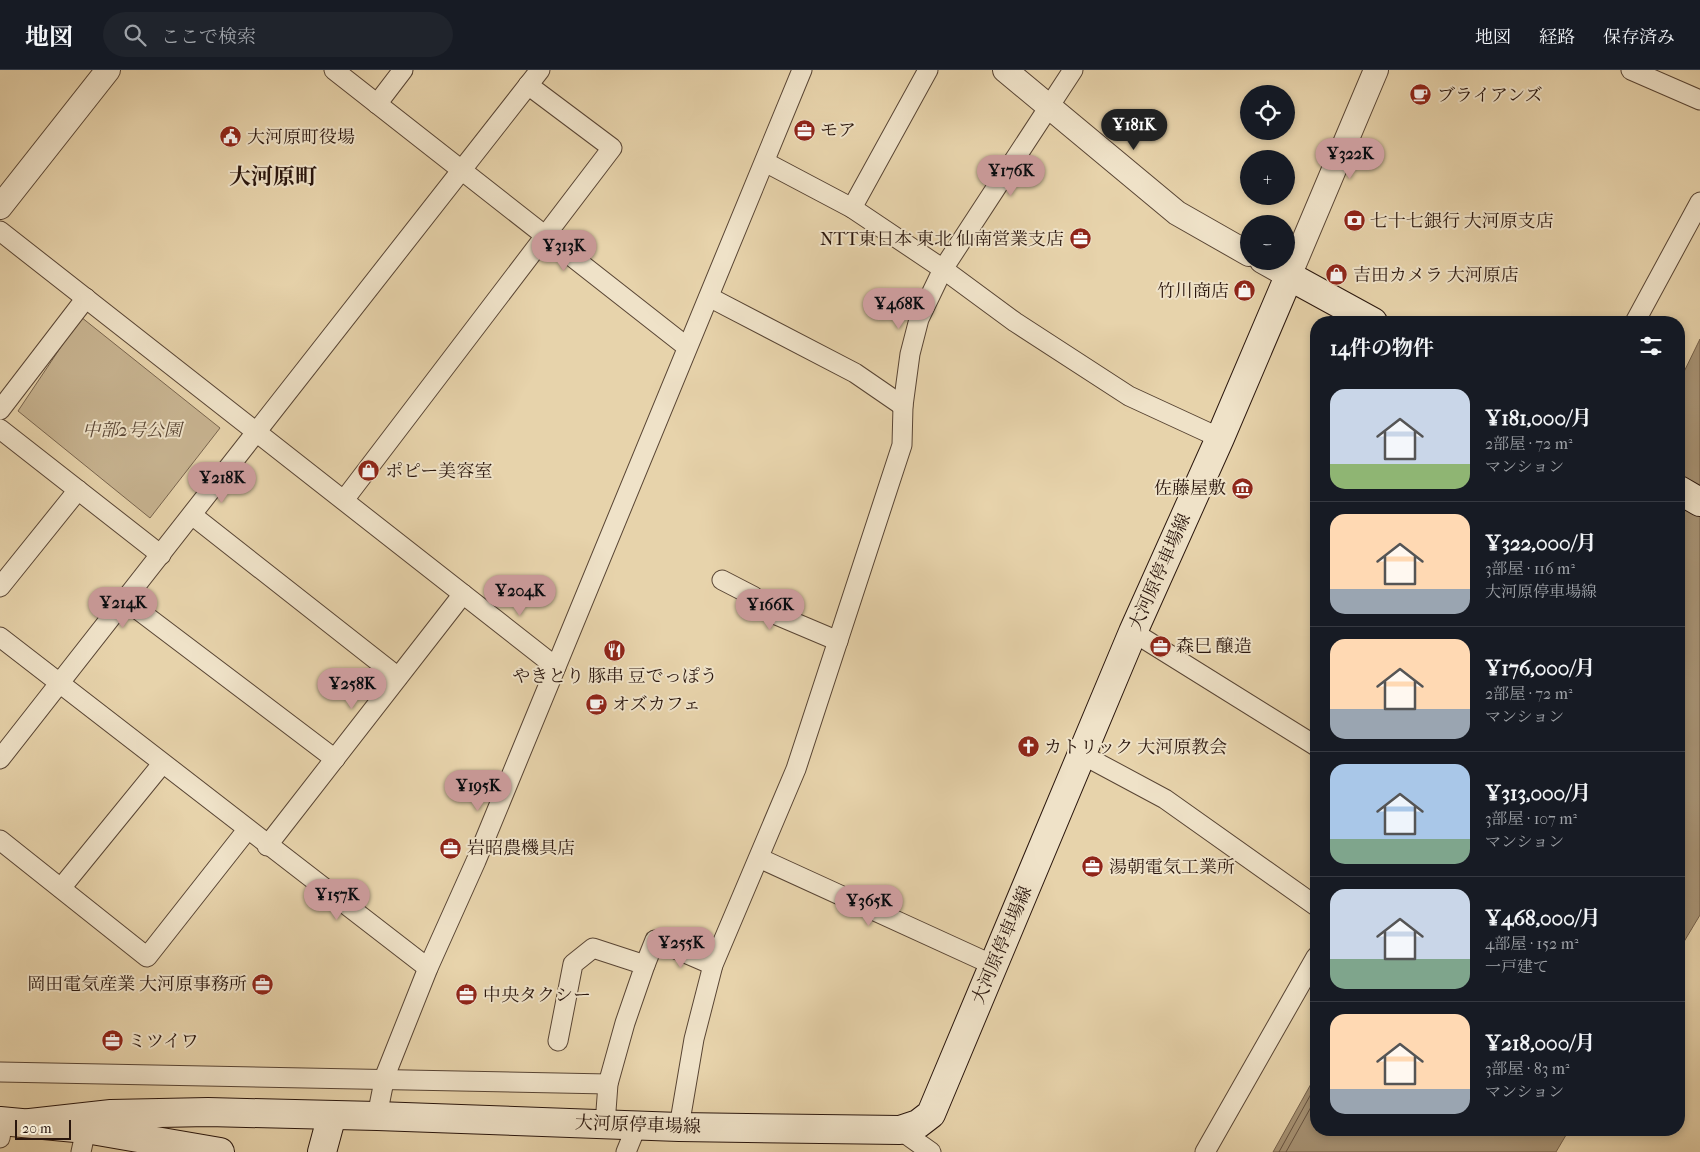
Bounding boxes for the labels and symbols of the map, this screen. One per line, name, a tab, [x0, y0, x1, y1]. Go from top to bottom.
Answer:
cafe icon: ブライアンズ	[1409, 83, 1433, 107]
place label: ブライアンズ	[1437, 85, 1543, 106]
pin: ¥181K	[1099, 108, 1169, 151]
office icon: モア	[792, 118, 816, 142]
place label: モア	[820, 120, 856, 141]
public building icon: 大河原町役場	[219, 125, 243, 149]
place label: 大河原町役場	[247, 127, 355, 148]
pin: ¥322K	[1315, 138, 1385, 180]
pin: ¥176K	[976, 154, 1046, 197]
district label: 大河原町	[229, 164, 317, 190]
bank icon: 七十七銀行 大河原支店	[1342, 209, 1366, 233]
place label: 七十七銀行 大河原支店	[1370, 211, 1554, 232]
office icon: NTT東日本 東北 仙南営業支店	[1068, 227, 1092, 251]
place label: NTT東日本 東北 仙南営業支店	[820, 229, 1064, 250]
pin: ¥313K	[529, 230, 599, 272]
shop icon: 吉田カメラ 大河原店	[1325, 263, 1349, 287]
place label: 吉田カメラ 大河原店	[1353, 265, 1519, 286]
shop icon: 竹川商店	[1233, 279, 1257, 303]
place label: 竹川商店	[1157, 281, 1229, 302]
pin: ¥468K	[864, 288, 934, 330]
park label: 中部2号公園	[82, 420, 185, 441]
shop icon: ポピー美容室	[357, 459, 381, 483]
place label: ポピー美容室	[385, 461, 492, 482]
pin: ¥218K	[187, 462, 257, 504]
museum icon: 佐藤屋敷	[1230, 476, 1254, 500]
place label: 佐藤屋敷	[1154, 478, 1226, 499]
street label: 大河原停車場線	[1125, 510, 1195, 634]
pin: ¥204K	[485, 574, 555, 617]
pin: ¥214K	[88, 586, 158, 629]
pin: ¥166K	[735, 588, 805, 631]
office icon: 森巳 醸造	[1148, 634, 1172, 658]
place label: 森巳 醸造	[1176, 636, 1252, 657]
restaurant icon: やきとり 豚串 豆でっぽう	[603, 639, 627, 663]
place label: やきとり 豚串 豆でっぽう	[512, 666, 718, 687]
pin: ¥258K	[317, 668, 387, 710]
cafe icon: オズカフェ	[584, 692, 608, 716]
place label: オズカフェ	[612, 694, 701, 715]
church icon: カトリック 大河原教会	[1016, 735, 1040, 759]
place label: カトリック 大河原教会	[1044, 737, 1227, 758]
pin: ¥195K	[443, 770, 513, 812]
office icon: 岩昭農機具店	[439, 836, 463, 860]
place label: 岩昭農機具店	[467, 838, 575, 859]
office icon: 湯朝電気工業所	[1081, 855, 1105, 879]
place label: 湯朝電気工業所	[1109, 857, 1235, 878]
pin: ¥157K	[302, 878, 372, 921]
street label: 大河原停車場線	[968, 883, 1036, 1007]
pin: ¥365K	[834, 884, 904, 927]
pin: ¥255K	[646, 926, 716, 969]
office icon: 岡田電気産業 大河原事務所	[251, 972, 275, 996]
place label: 岡田電気産業 大河原事務所	[27, 974, 247, 995]
office icon: 中央タクシー	[455, 983, 479, 1007]
place label: 中央タクシー	[483, 985, 591, 1006]
office icon: ミツイワ	[100, 1029, 124, 1053]
place label: ミツイワ	[128, 1031, 199, 1052]
street label: 大河原停車場線	[575, 1112, 701, 1138]
scale bar	[15, 1117, 71, 1140]

